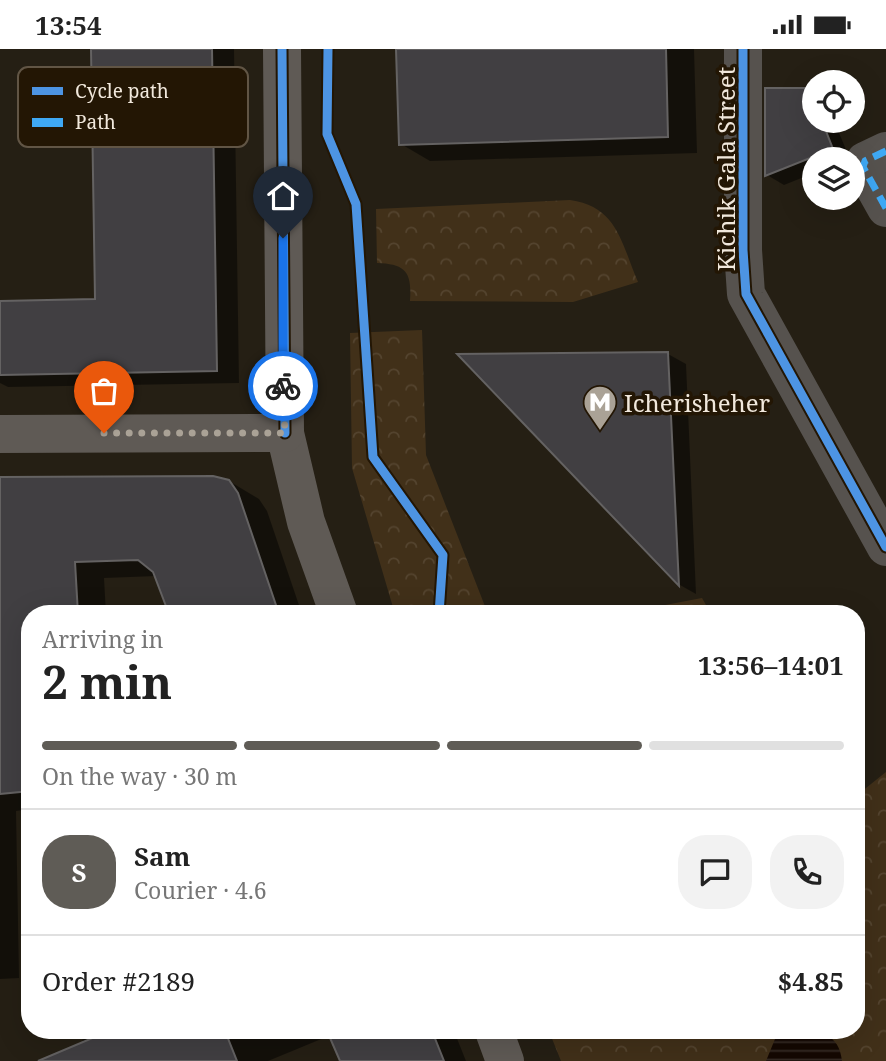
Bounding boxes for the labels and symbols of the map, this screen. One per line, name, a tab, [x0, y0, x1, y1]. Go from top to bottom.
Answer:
legend	[18, 67, 248, 147]
street label: Kichik Gala Street	[709, 67, 742, 271]
text: Cycle path	[75, 78, 169, 104]
text: Path	[75, 109, 116, 135]
pin	[253, 166, 313, 238]
courier	[248, 351, 318, 421]
pin	[74, 361, 134, 433]
metro station icon: Icherisheher	[581, 383, 619, 432]
place label: Icherisheher	[624, 386, 770, 419]

